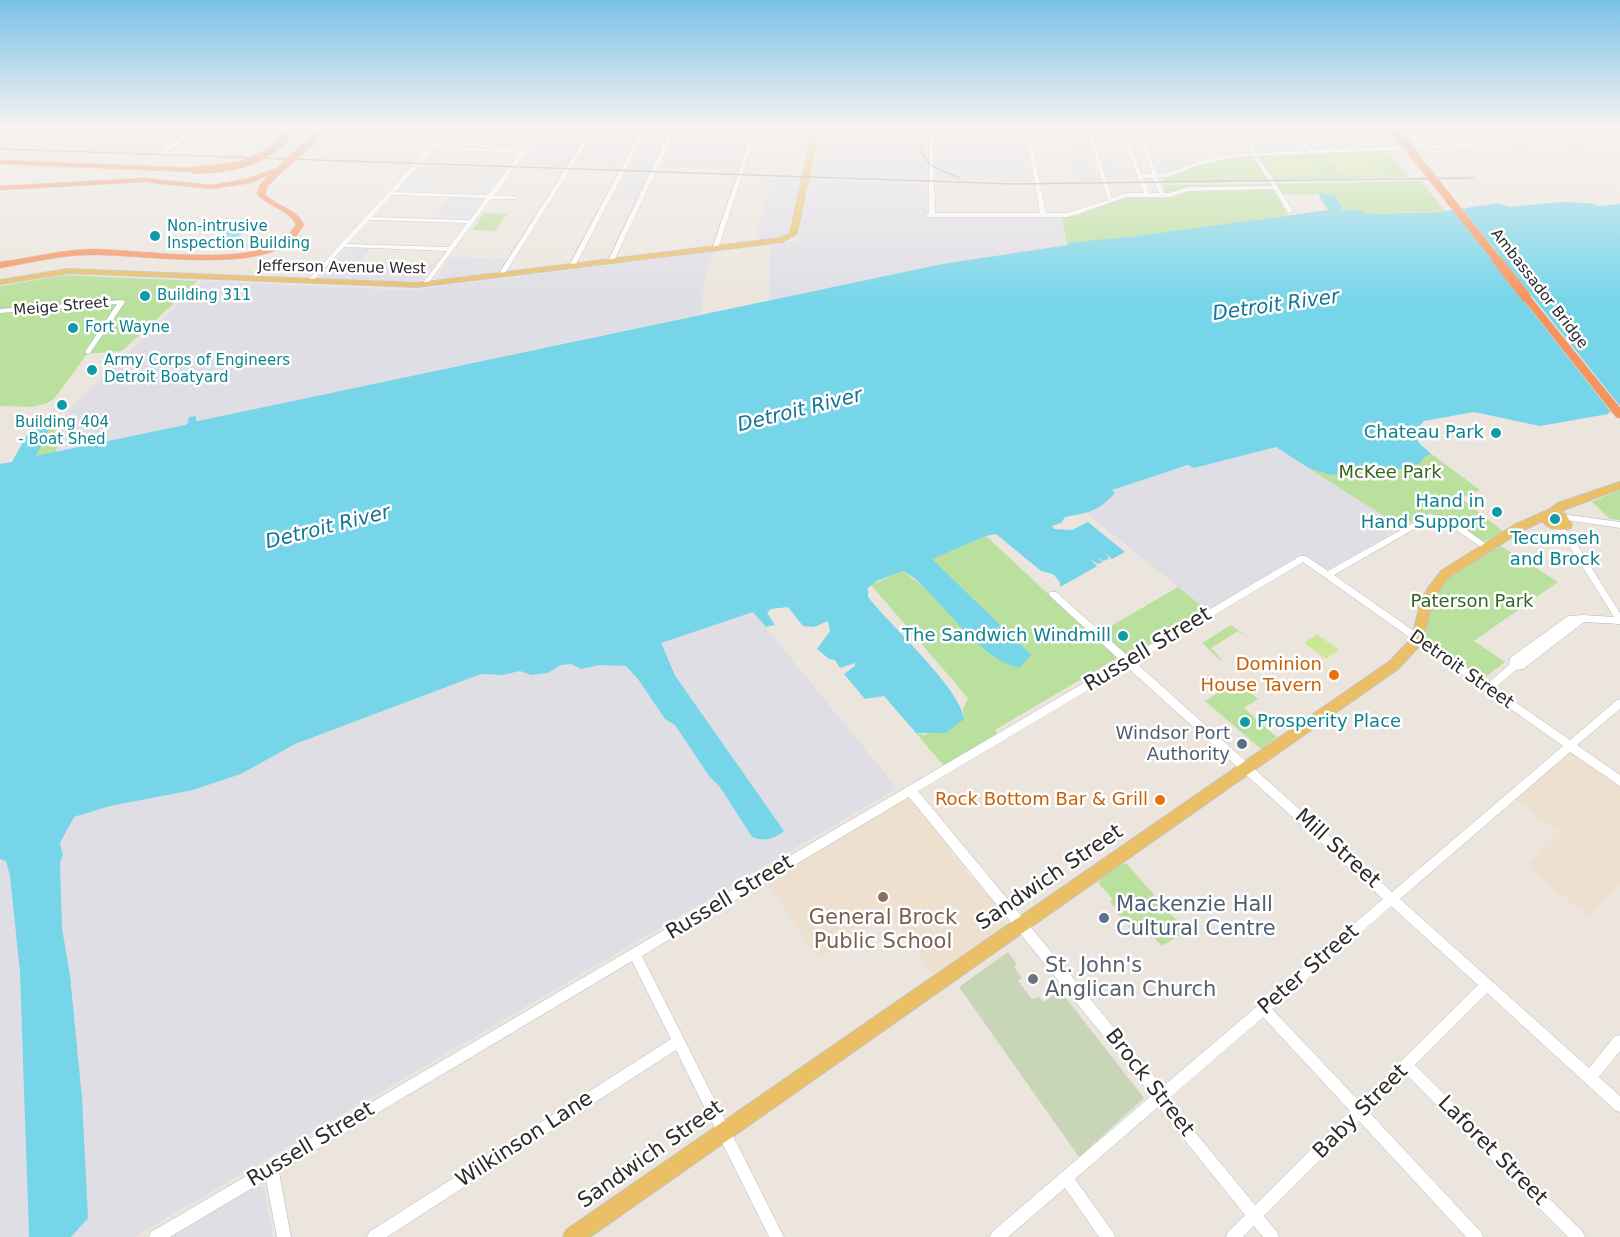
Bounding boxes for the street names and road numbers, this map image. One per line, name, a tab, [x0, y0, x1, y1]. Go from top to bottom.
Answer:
street label: Ambassador Bridge	[1487, 226, 1591, 352]
street label: Jefferson Avenue West	[258, 258, 426, 278]
street label: Meige Street	[13, 294, 109, 320]
street label: Russell Street	[1080, 602, 1216, 698]
street label: Detroit Street	[1405, 626, 1517, 714]
street label: Mill Street	[1289, 804, 1385, 894]
street label: Sandwich Street	[972, 820, 1128, 936]
street label: Russell Street	[662, 850, 798, 946]
street label: Peter Street	[1254, 919, 1364, 1021]
street label: Brock Street	[1099, 1024, 1199, 1142]
street label: Baby Street	[1308, 1059, 1414, 1165]
street label: Wilkinson Lane	[452, 1086, 598, 1194]
street label: Laforet Street	[1432, 1091, 1552, 1211]
street label: Sandwich Street	[574, 1096, 728, 1214]
street label: Russell Street	[243, 1097, 379, 1193]

